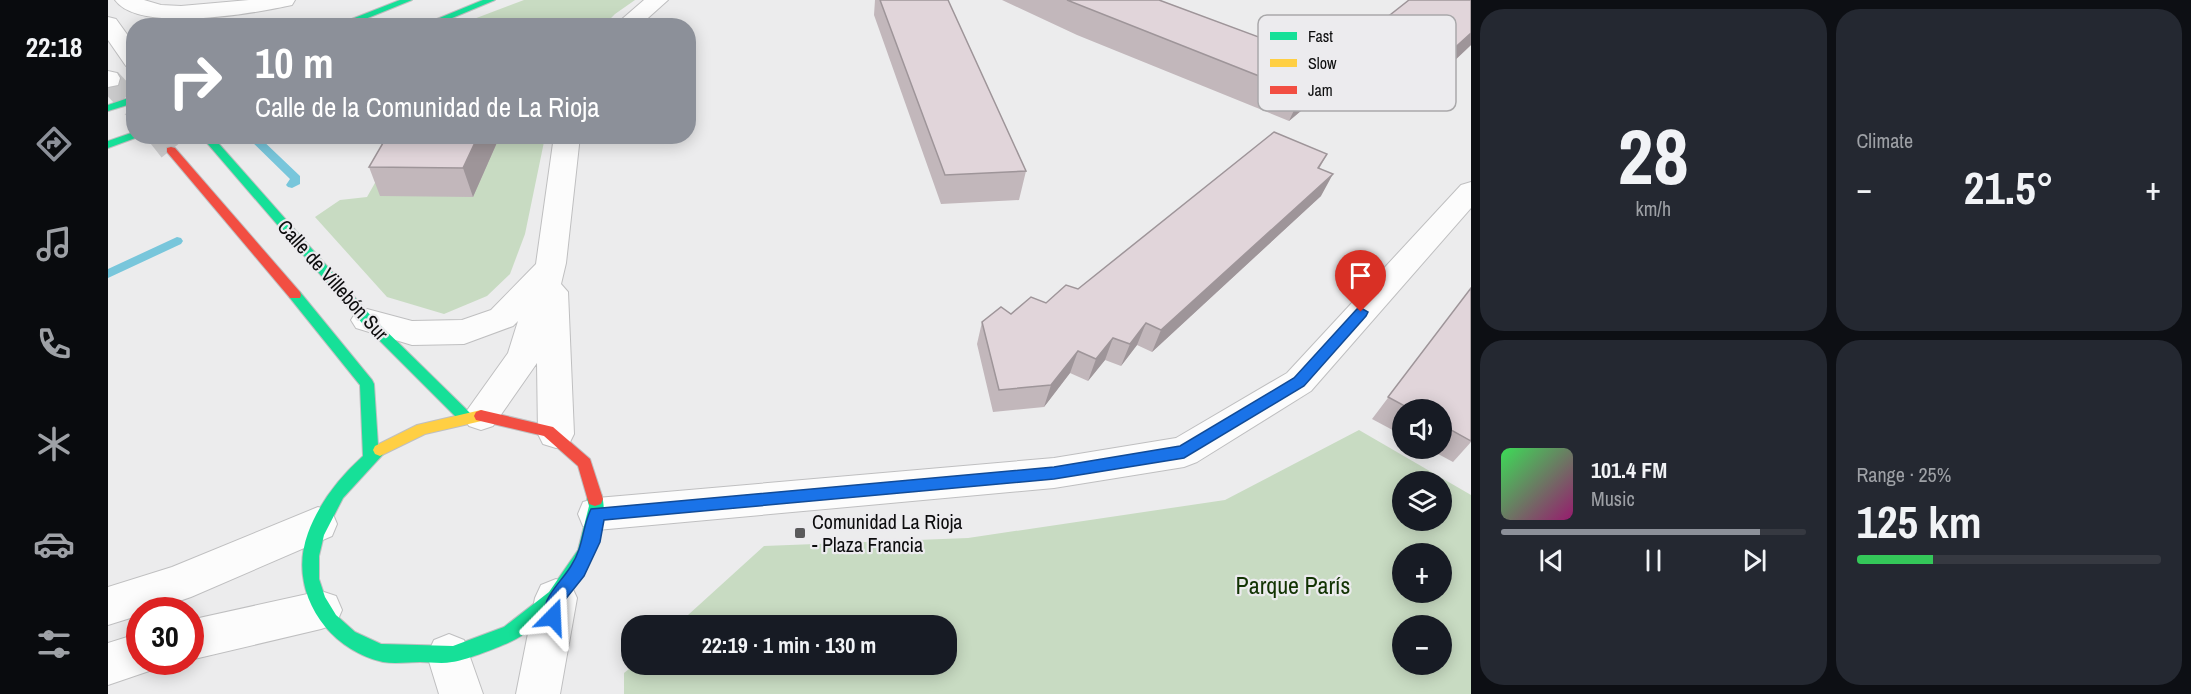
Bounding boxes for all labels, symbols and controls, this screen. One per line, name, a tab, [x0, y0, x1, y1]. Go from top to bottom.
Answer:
legend	[1258, 15, 1456, 111]
text: Fast	[1308, 25, 1333, 47]
text: 22:18	[26, 29, 82, 65]
text: 10 m	[255, 35, 334, 91]
icon: right	[156, 42, 234, 120]
text: Slow	[1308, 52, 1337, 74]
text: Jam	[1308, 79, 1333, 101]
text: Calle de la Comunidad de La Rioja	[255, 89, 600, 125]
text: 28	[1618, 103, 1689, 208]
icon: directions	[33, 123, 75, 165]
text: Climate	[1857, 127, 1913, 154]
text: 21.5°	[1964, 157, 2054, 218]
text: −	[1857, 166, 1872, 210]
text: +	[2145, 166, 2161, 210]
text: km/h	[1635, 195, 1671, 222]
street label: Calle de Villebón Sur	[272, 213, 395, 346]
icon: music	[33, 223, 75, 265]
pin	[1335, 250, 1386, 312]
icon: arrive	[1344, 259, 1377, 292]
icon: phone	[33, 323, 75, 365]
map controls	[1392, 399, 1452, 675]
button: sound	[1392, 399, 1452, 459]
icon: climate	[33, 423, 75, 465]
text: 101.4 FM	[1591, 455, 1667, 485]
text: Range · 25%	[1857, 461, 1951, 488]
button: layers	[1392, 471, 1452, 531]
text: Music	[1591, 485, 1635, 512]
text: 125 km	[1857, 491, 1982, 552]
place label: Comunidad La Rioja - Plaza Francia	[812, 508, 962, 558]
icon: car	[33, 523, 75, 565]
marker: Comunidad La Rioja - Plaza Francia	[793, 526, 807, 540]
button: +	[1392, 543, 1452, 603]
icon: previous	[1535, 544, 1568, 577]
icon: pause	[1637, 544, 1670, 577]
icon: next	[1738, 544, 1771, 577]
park label: Parque París	[1236, 569, 1350, 601]
position arrow	[521, 585, 585, 649]
speed limit sign: 30	[126, 597, 204, 675]
button: −	[1392, 615, 1452, 675]
icon: filters	[33, 623, 75, 665]
text: 22:19 · 1 min · 130 m	[702, 630, 876, 660]

